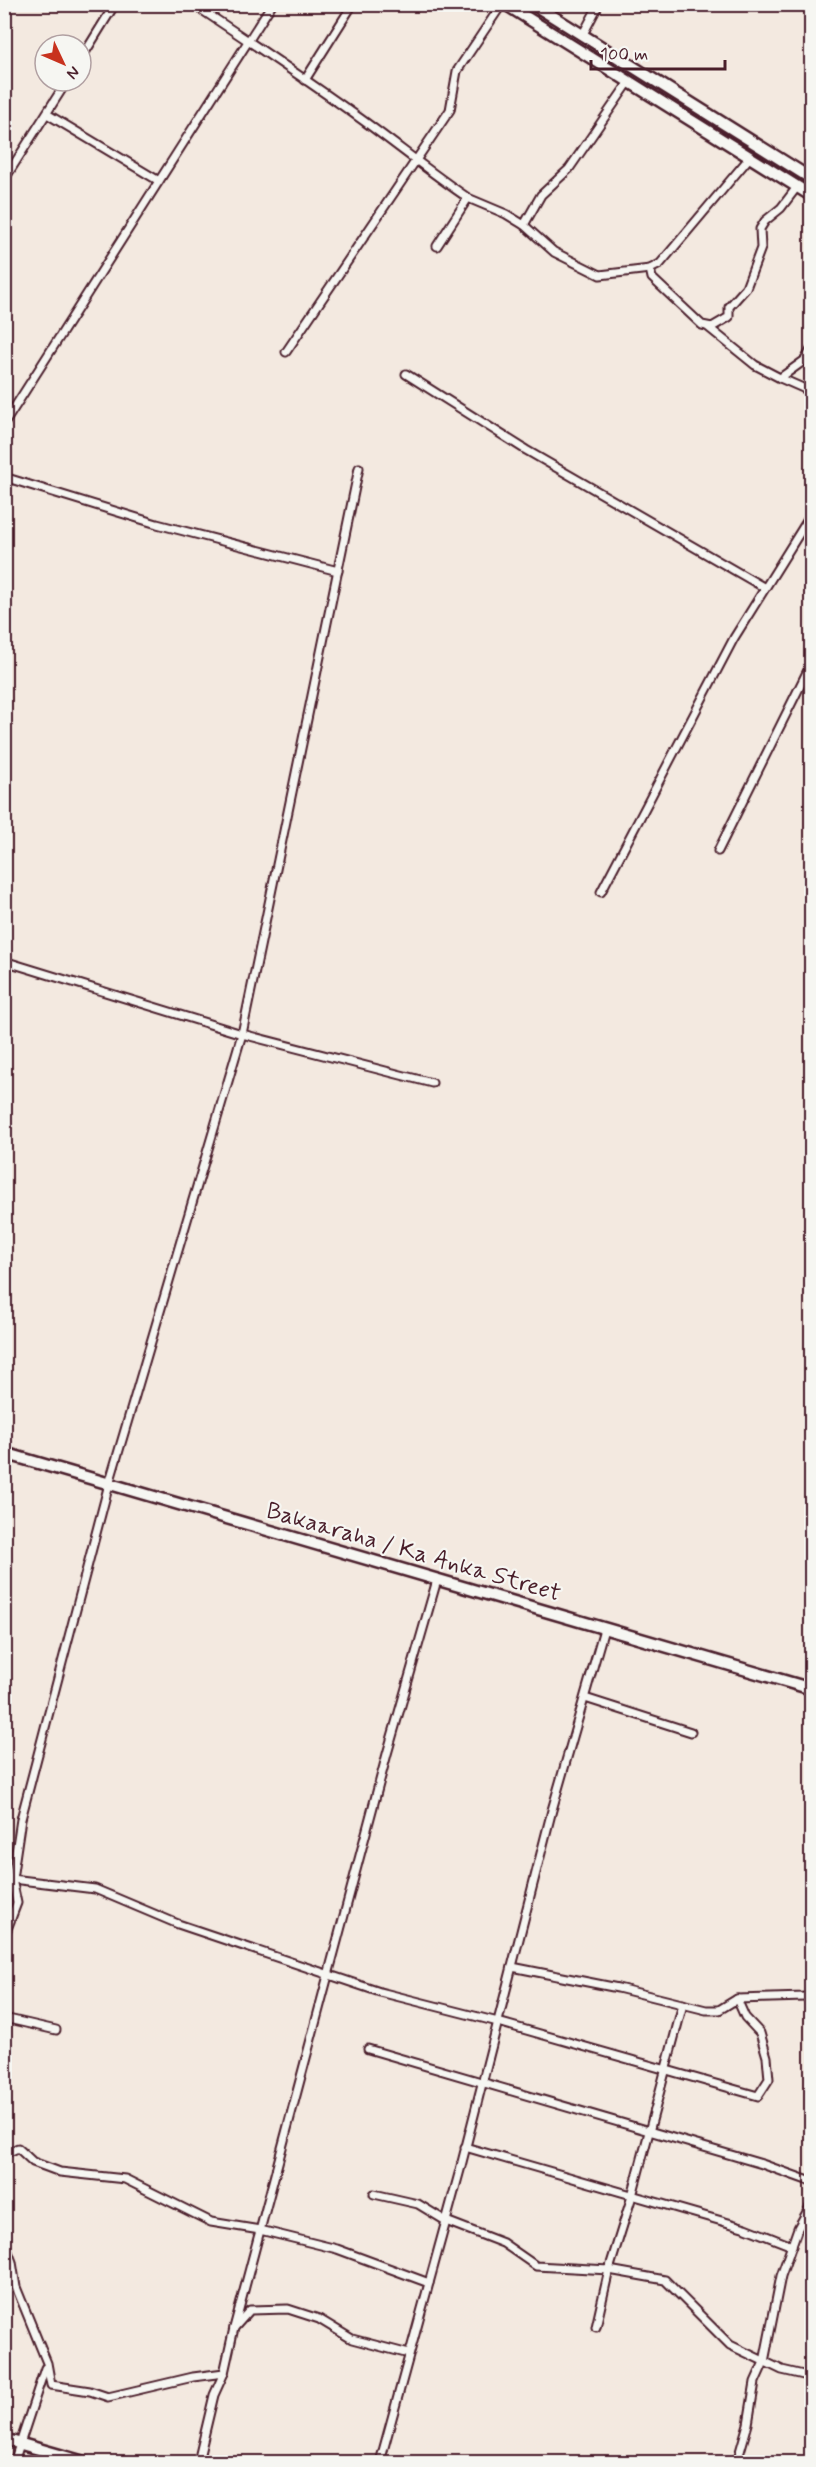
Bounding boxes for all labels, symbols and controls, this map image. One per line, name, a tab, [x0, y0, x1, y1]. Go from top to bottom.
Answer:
north arrow	[33, 33, 93, 93]
scale bar	[591, 33, 724, 71]
text: 100 m	[600, 43, 648, 67]
text: N	[61, 61, 84, 84]
street label: Bakaaraha / Ka Anka Street	[263, 1495, 565, 1609]

